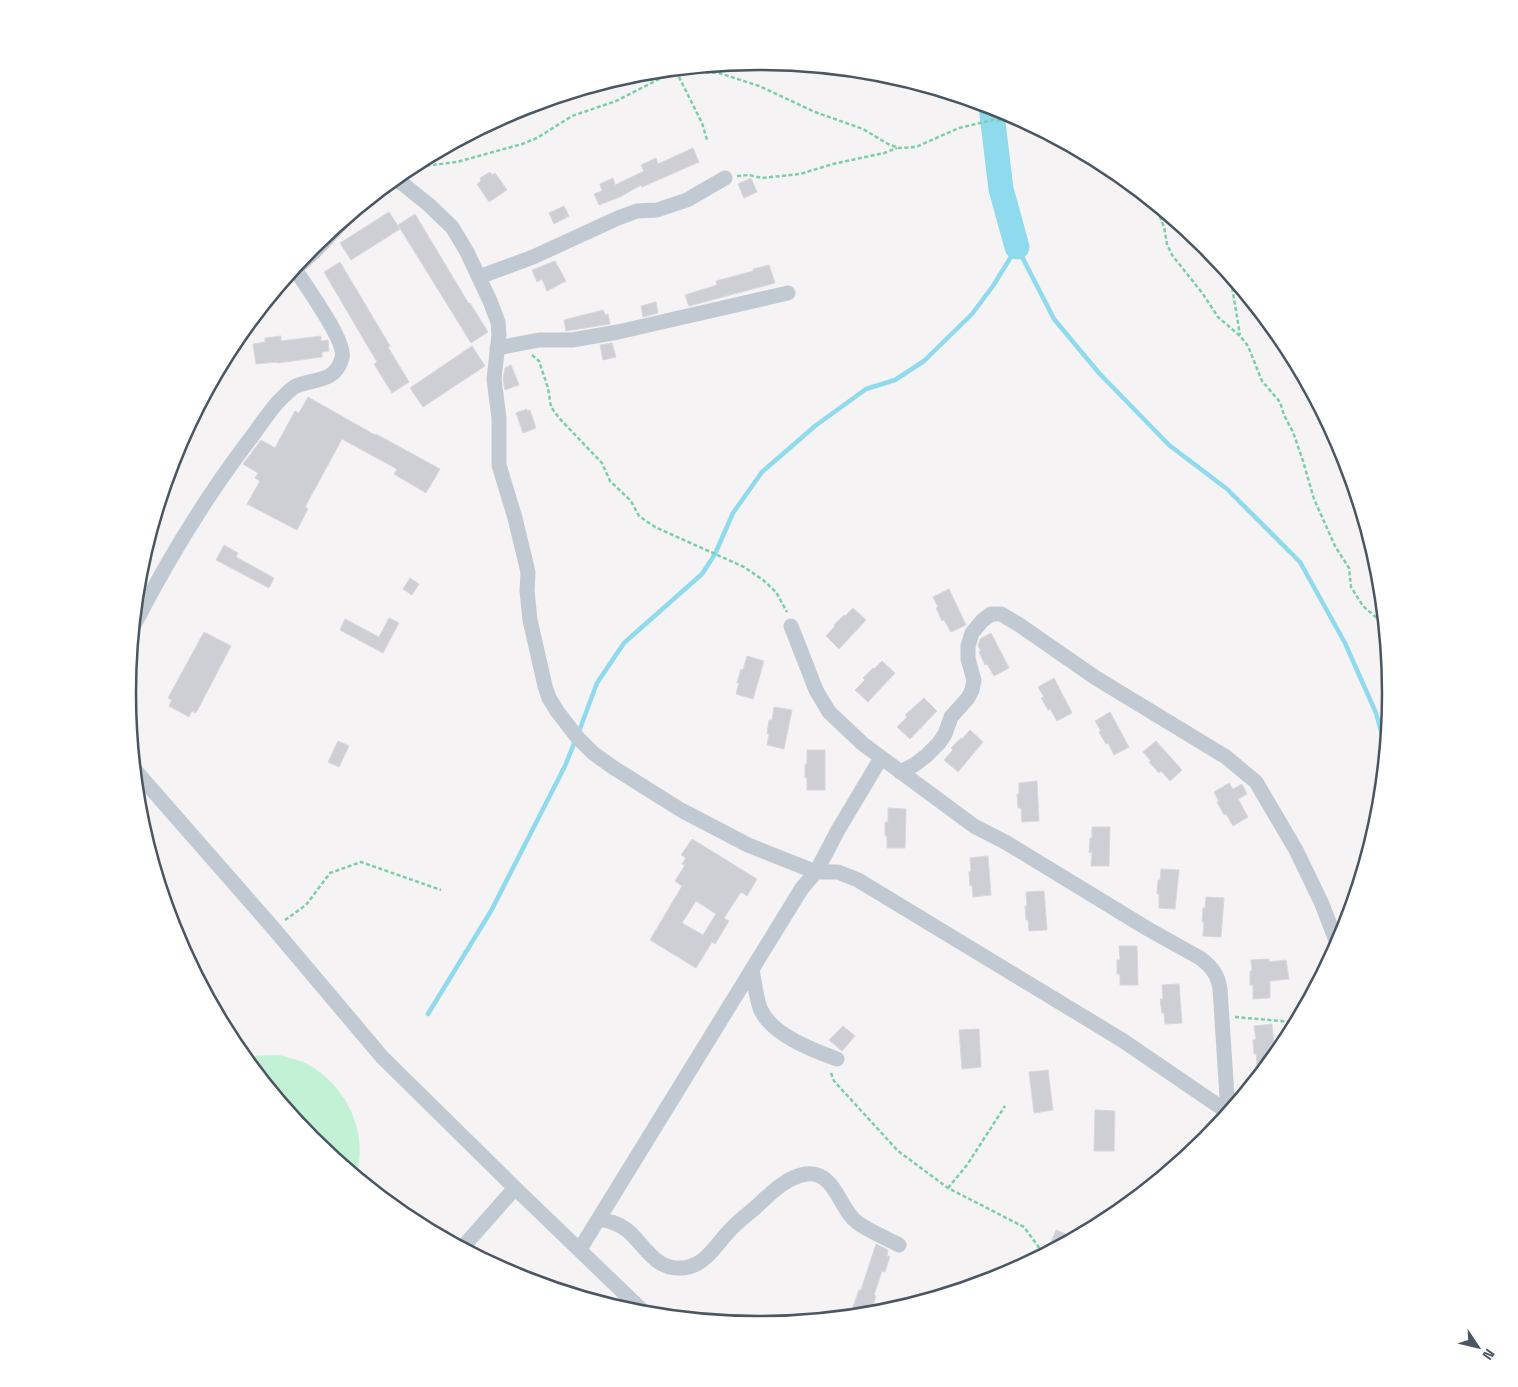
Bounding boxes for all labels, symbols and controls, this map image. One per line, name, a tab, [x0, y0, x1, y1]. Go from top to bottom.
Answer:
north arrow	[1453, 1322, 1503, 1372]
text: N	[1479, 1345, 1499, 1363]

